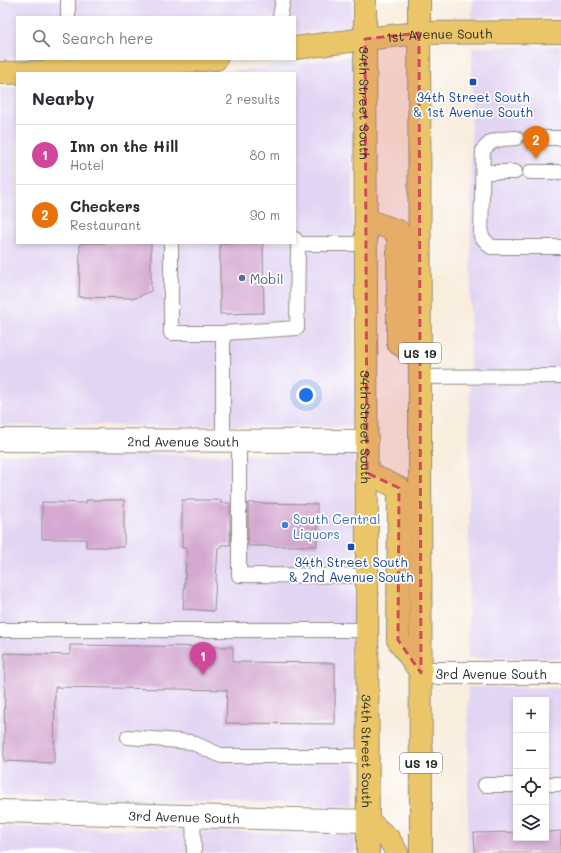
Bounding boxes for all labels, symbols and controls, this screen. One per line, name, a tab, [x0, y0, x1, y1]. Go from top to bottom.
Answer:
search box	[16, 16, 296, 60]
street label: 1st Avenue South	[385, 24, 492, 45]
icon: search	[30, 27, 52, 49]
text: Search here	[62, 28, 153, 48]
street label: 34th Street South	[357, 46, 374, 160]
marker: 34th Street South & 1st Avenue South	[468, 77, 478, 87]
text: Nearby	[32, 87, 94, 109]
place label: 34th Street South & 1st Avenue South	[413, 88, 533, 120]
text: 2 results	[225, 90, 280, 107]
pin: 2	[523, 126, 549, 159]
text: Inn on the Hill	[70, 136, 178, 156]
text: 1	[42, 146, 48, 163]
text: 80 m	[250, 146, 280, 163]
text: Hotel	[70, 156, 104, 173]
text: Checkers	[70, 196, 140, 216]
text: 2	[41, 206, 49, 223]
text: 90 m	[250, 206, 280, 223]
text: Restaurant	[70, 216, 141, 233]
place label: Mobil	[250, 270, 284, 287]
marker: Mobil	[237, 273, 247, 283]
road number: US 19	[399, 343, 441, 363]
street label: 34th Street South	[358, 370, 375, 484]
your location	[296, 385, 316, 405]
street label: 2nd Avenue South	[127, 432, 239, 449]
place label: South Central Liquors	[293, 510, 381, 542]
marker: South Central Liquors	[280, 520, 290, 530]
marker: 34th Street South & 2nd Avenue South	[346, 542, 356, 552]
place label: 34th Street South & 2nd Avenue South	[289, 553, 413, 585]
pin: 1	[190, 642, 216, 675]
street label: 3rd Avenue South	[435, 665, 547, 682]
street label: 34th Street South	[359, 694, 376, 808]
map controls	[513, 697, 549, 841]
button: +	[513, 697, 549, 733]
button: −	[513, 733, 549, 769]
road number: US 19	[400, 753, 442, 773]
button: locate	[513, 769, 549, 805]
button: layers	[513, 805, 549, 841]
street label: 3rd Avenue South	[128, 806, 240, 826]

